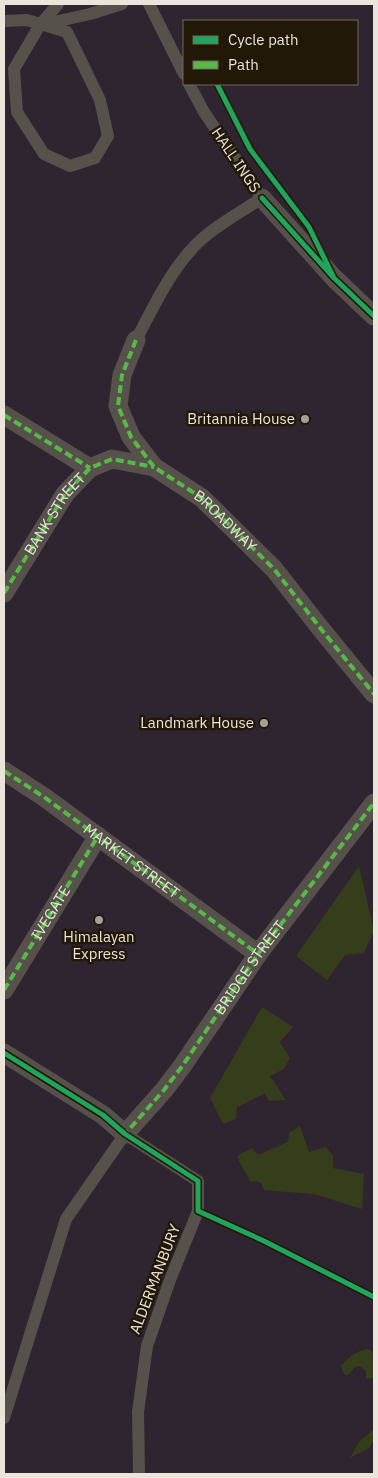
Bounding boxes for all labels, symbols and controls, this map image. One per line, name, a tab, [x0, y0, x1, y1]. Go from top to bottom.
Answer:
legend	[183, 20, 358, 85]
text: Cycle path	[228, 30, 299, 49]
text: Path	[228, 55, 259, 74]
street label: HALL INGS	[208, 124, 265, 196]
place label: Britannia House	[187, 409, 295, 428]
marker: Britannia House	[299, 413, 311, 425]
street label: BANK STREET	[20, 468, 90, 558]
street label: BROADWAY	[191, 485, 261, 556]
place label: Landmark House	[140, 713, 254, 732]
marker: Landmark House	[258, 717, 270, 729]
street label: MARKET STREET	[80, 819, 184, 902]
street label: IVEGATE	[27, 882, 74, 944]
marker: Himalayan Express	[93, 914, 105, 926]
street label: BRIDGE STREET	[210, 916, 289, 1018]
place label: Himalayan Express	[63, 927, 135, 963]
street label: ALDERMANBURY	[125, 1221, 184, 1336]

